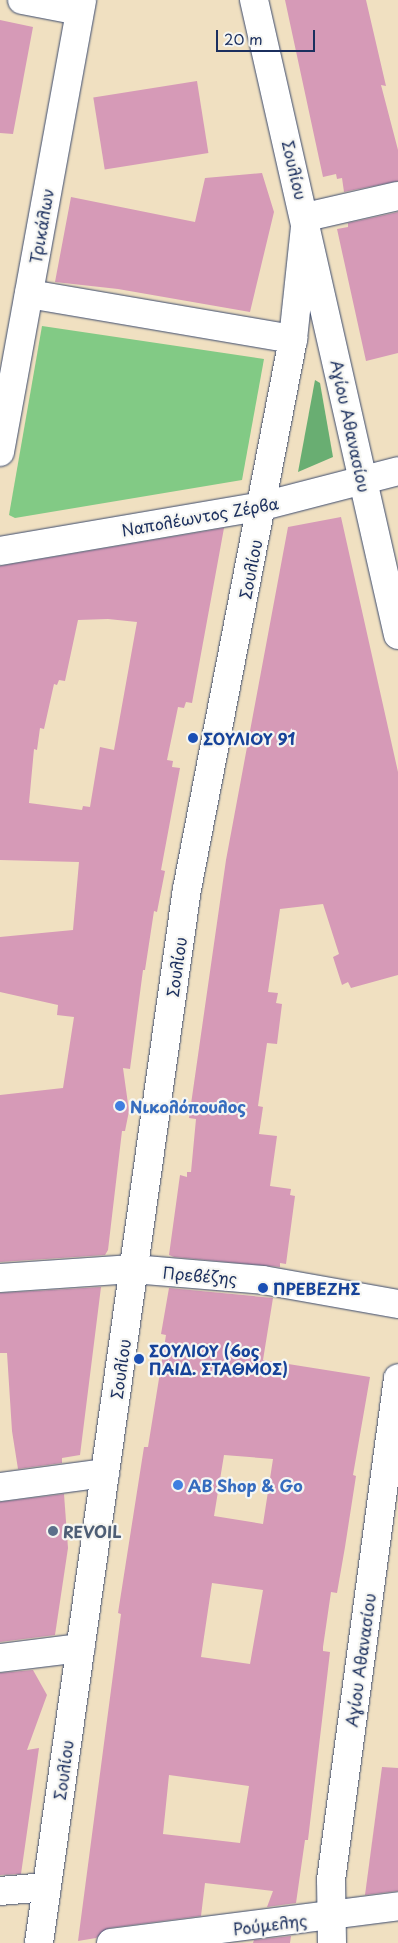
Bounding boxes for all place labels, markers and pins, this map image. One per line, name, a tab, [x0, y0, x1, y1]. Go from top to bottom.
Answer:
place label: ΣΟΥΛΙΟΥ 91	[203, 728, 294, 748]
marker: ΣΟΥΛΙΟΥ 91	[187, 732, 199, 744]
place label: Νικολόπουλος	[130, 1096, 246, 1116]
marker: Νικολόπουλος	[114, 1100, 126, 1112]
place label: ΠΡΕΒΕΖΗΣ	[273, 1278, 360, 1298]
marker: ΠΡΕΒΕΖΗΣ	[257, 1282, 269, 1294]
place label: ΣΟΥΛΙΟΥ (6ος ΠΑΙΔ. ΣΤΑΘΜΟΣ)	[149, 1340, 288, 1378]
marker: ΣΟΥΛΙΟΥ (6ος ΠΑΙΔ. ΣΤΑΘΜΟΣ)	[133, 1353, 145, 1365]
place label: AB Shop & Go	[188, 1475, 302, 1495]
marker: AB Shop & Go	[172, 1479, 184, 1491]
place label: REVOIL	[63, 1521, 122, 1541]
marker: REVOIL	[47, 1525, 59, 1537]

